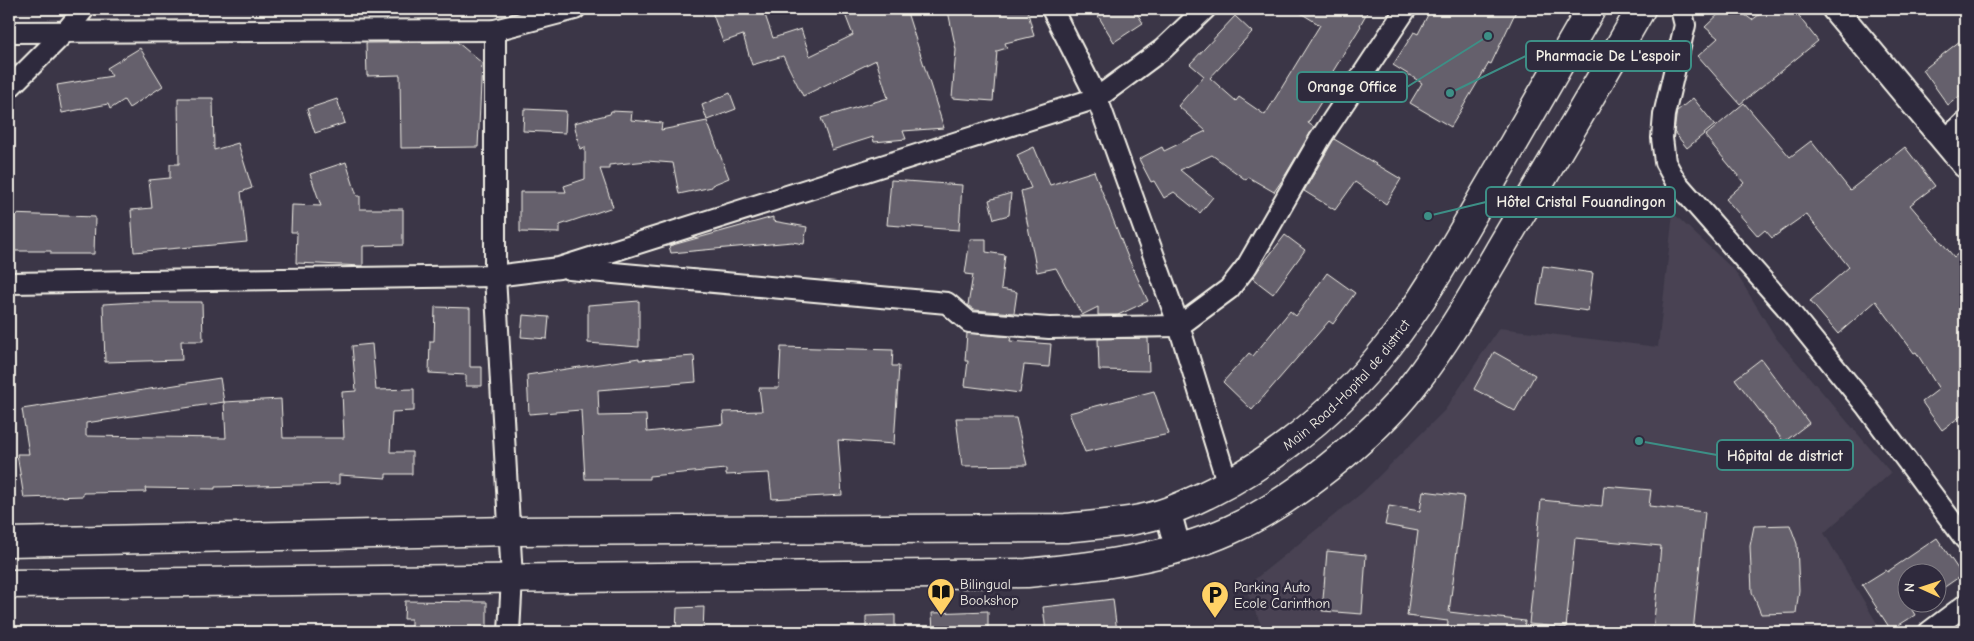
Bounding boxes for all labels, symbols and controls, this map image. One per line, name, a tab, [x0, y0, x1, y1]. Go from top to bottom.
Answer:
callout: Pharmacie De L'espoir	[1526, 41, 1691, 71]
text: Pharmacie De L'espoir	[1536, 47, 1680, 65]
callout: Orange Office	[1297, 72, 1407, 102]
text: Orange Office	[1307, 78, 1397, 96]
callout: Hôtel Cristal Fouandingon	[1486, 187, 1675, 217]
text: Hôtel Cristal Fouandingon	[1496, 193, 1666, 211]
street label: Main Road-Hopital de district	[1279, 315, 1414, 454]
callout: Hôpital de district	[1717, 440, 1853, 470]
text: Hôpital de district	[1727, 447, 1844, 465]
north arrow	[1896, 564, 1946, 614]
place label: Bilingual Bookshop	[960, 576, 1018, 609]
library icon: Bilingual Bookshop	[926, 577, 956, 616]
place label: Parking Auto Ecole Carinthon	[1234, 579, 1330, 612]
parking icon: Parking Auto Ecole Carinthon	[1200, 580, 1230, 619]
text: N	[1901, 582, 1918, 592]

